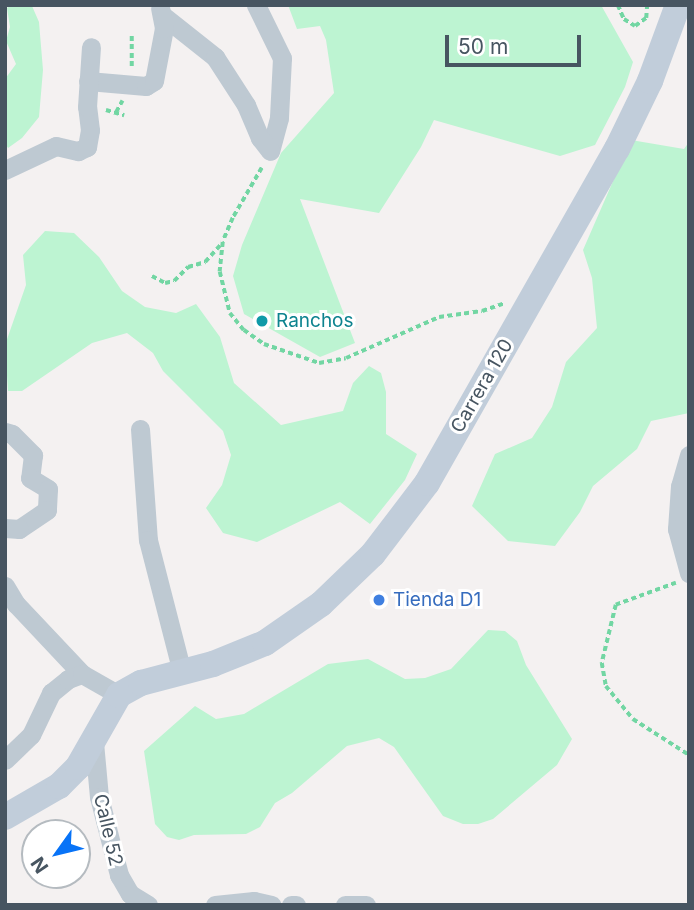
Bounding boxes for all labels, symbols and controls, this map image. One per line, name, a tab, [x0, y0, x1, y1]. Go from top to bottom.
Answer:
scale bar	[449, 21, 586, 65]
text: 50 m	[458, 34, 508, 59]
place label: Ranchos	[276, 310, 354, 332]
marker: Ranchos	[254, 313, 270, 329]
street label: Carrera 120	[446, 335, 518, 437]
place label: Tienda D1	[393, 589, 481, 611]
marker: Tienda D1	[371, 592, 387, 608]
street label: Calle 52	[89, 792, 127, 868]
north arrow	[21, 819, 91, 889]
text: N	[26, 852, 53, 877]

